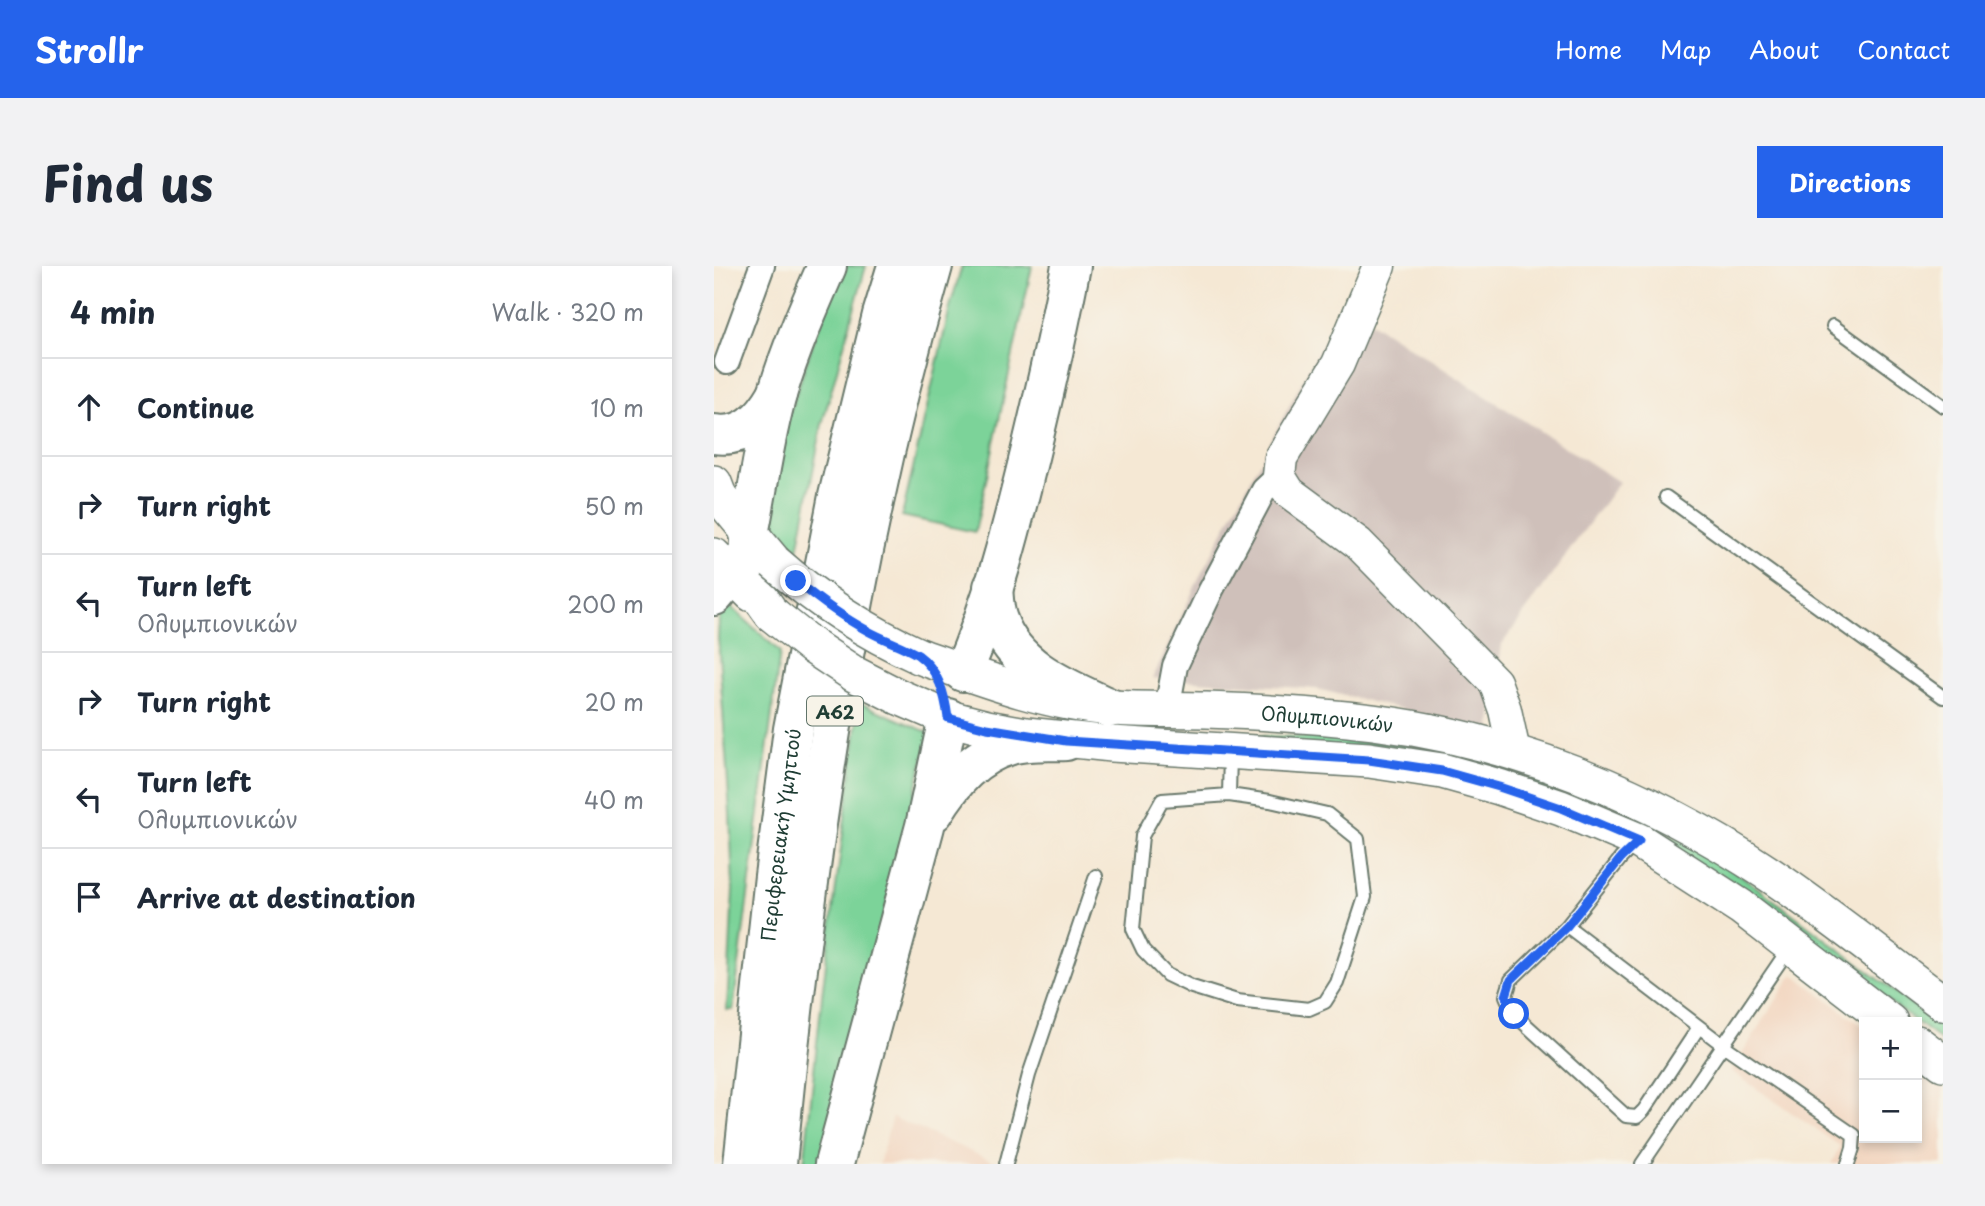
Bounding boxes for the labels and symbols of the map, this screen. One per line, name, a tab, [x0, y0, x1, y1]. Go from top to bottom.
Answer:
route end	[780, 565, 811, 596]
road number: Α62	[807, 696, 863, 726]
street label: Ολυμπιονικών	[1260, 698, 1395, 739]
street label: Περιφερειακή Υμηττού	[753, 727, 807, 943]
route start	[1498, 998, 1529, 1029]

